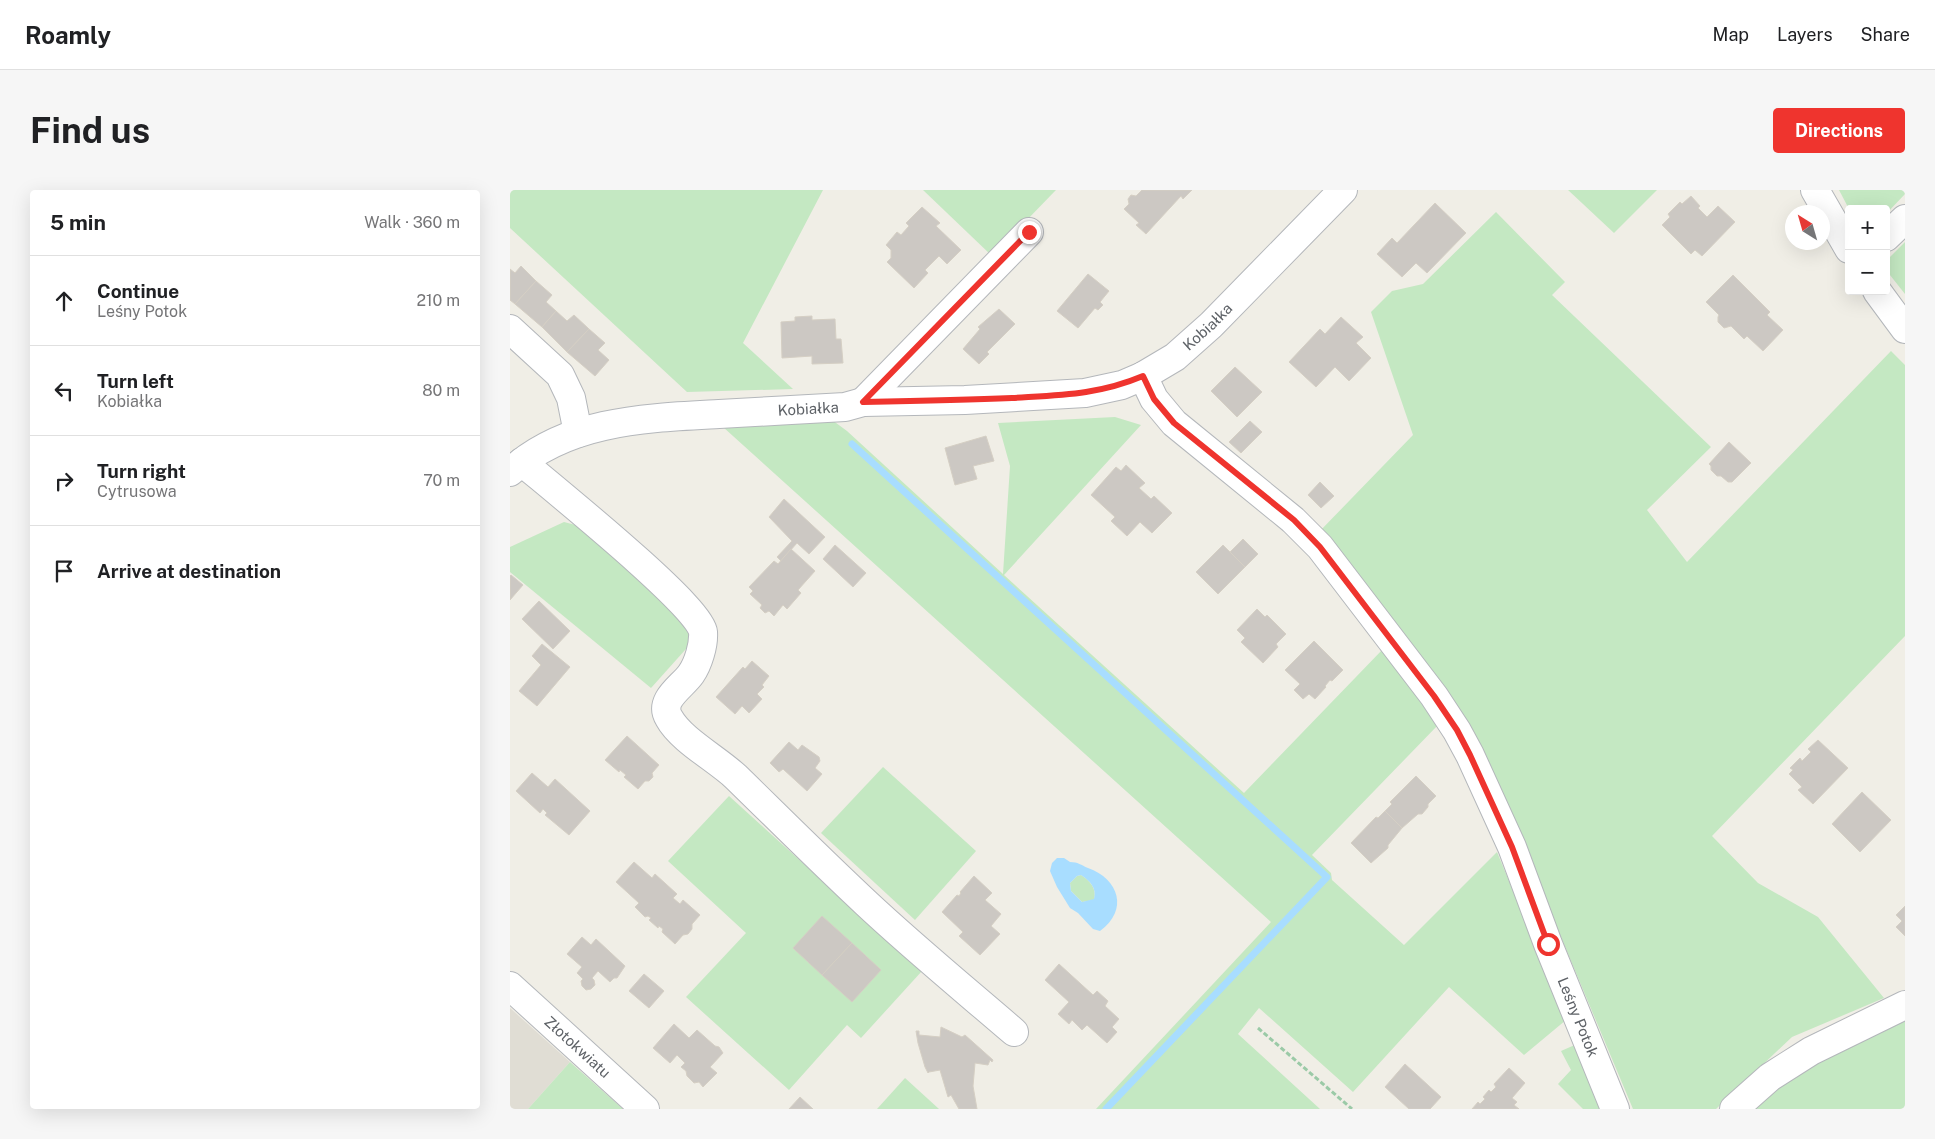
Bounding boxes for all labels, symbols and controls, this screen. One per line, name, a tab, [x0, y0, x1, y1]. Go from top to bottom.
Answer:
text: Roamly	[25, 21, 111, 49]
text: Map	[1713, 24, 1749, 45]
text: Layers	[1777, 24, 1833, 45]
text: Share	[1861, 24, 1910, 45]
button: Directions	[1773, 108, 1905, 153]
text: Find us	[30, 110, 150, 151]
north arrow	[1785, 205, 1830, 250]
map controls	[1845, 205, 1890, 295]
button: +	[1845, 205, 1890, 250]
text: 5 min	[50, 210, 106, 235]
text: Walk · 360 m	[364, 213, 460, 232]
route end	[1018, 221, 1041, 244]
button: −	[1845, 250, 1890, 295]
text: Continue	[97, 280, 179, 302]
icon: ahead	[50, 287, 78, 315]
text: 210 m	[416, 291, 460, 310]
street label: Kobiałka	[1179, 300, 1235, 354]
text: Leśny Potok	[97, 302, 187, 321]
text: Turn left	[97, 370, 174, 392]
icon: left	[50, 377, 78, 405]
text: 80 m	[422, 381, 460, 400]
text: Kobiałka	[97, 392, 162, 411]
street label: Kobiałka	[777, 398, 839, 419]
text: Turn right	[97, 460, 186, 482]
icon: right	[50, 467, 78, 495]
text: 70 m	[423, 471, 460, 490]
text: Cytrusowa	[97, 482, 177, 501]
icon: arrive	[50, 557, 78, 585]
text: Arrive at destination	[97, 560, 281, 582]
route start	[1537, 933, 1560, 956]
street label: Leśny Potok	[1554, 975, 1602, 1060]
street label: Złotokwiatu	[541, 1013, 614, 1081]

